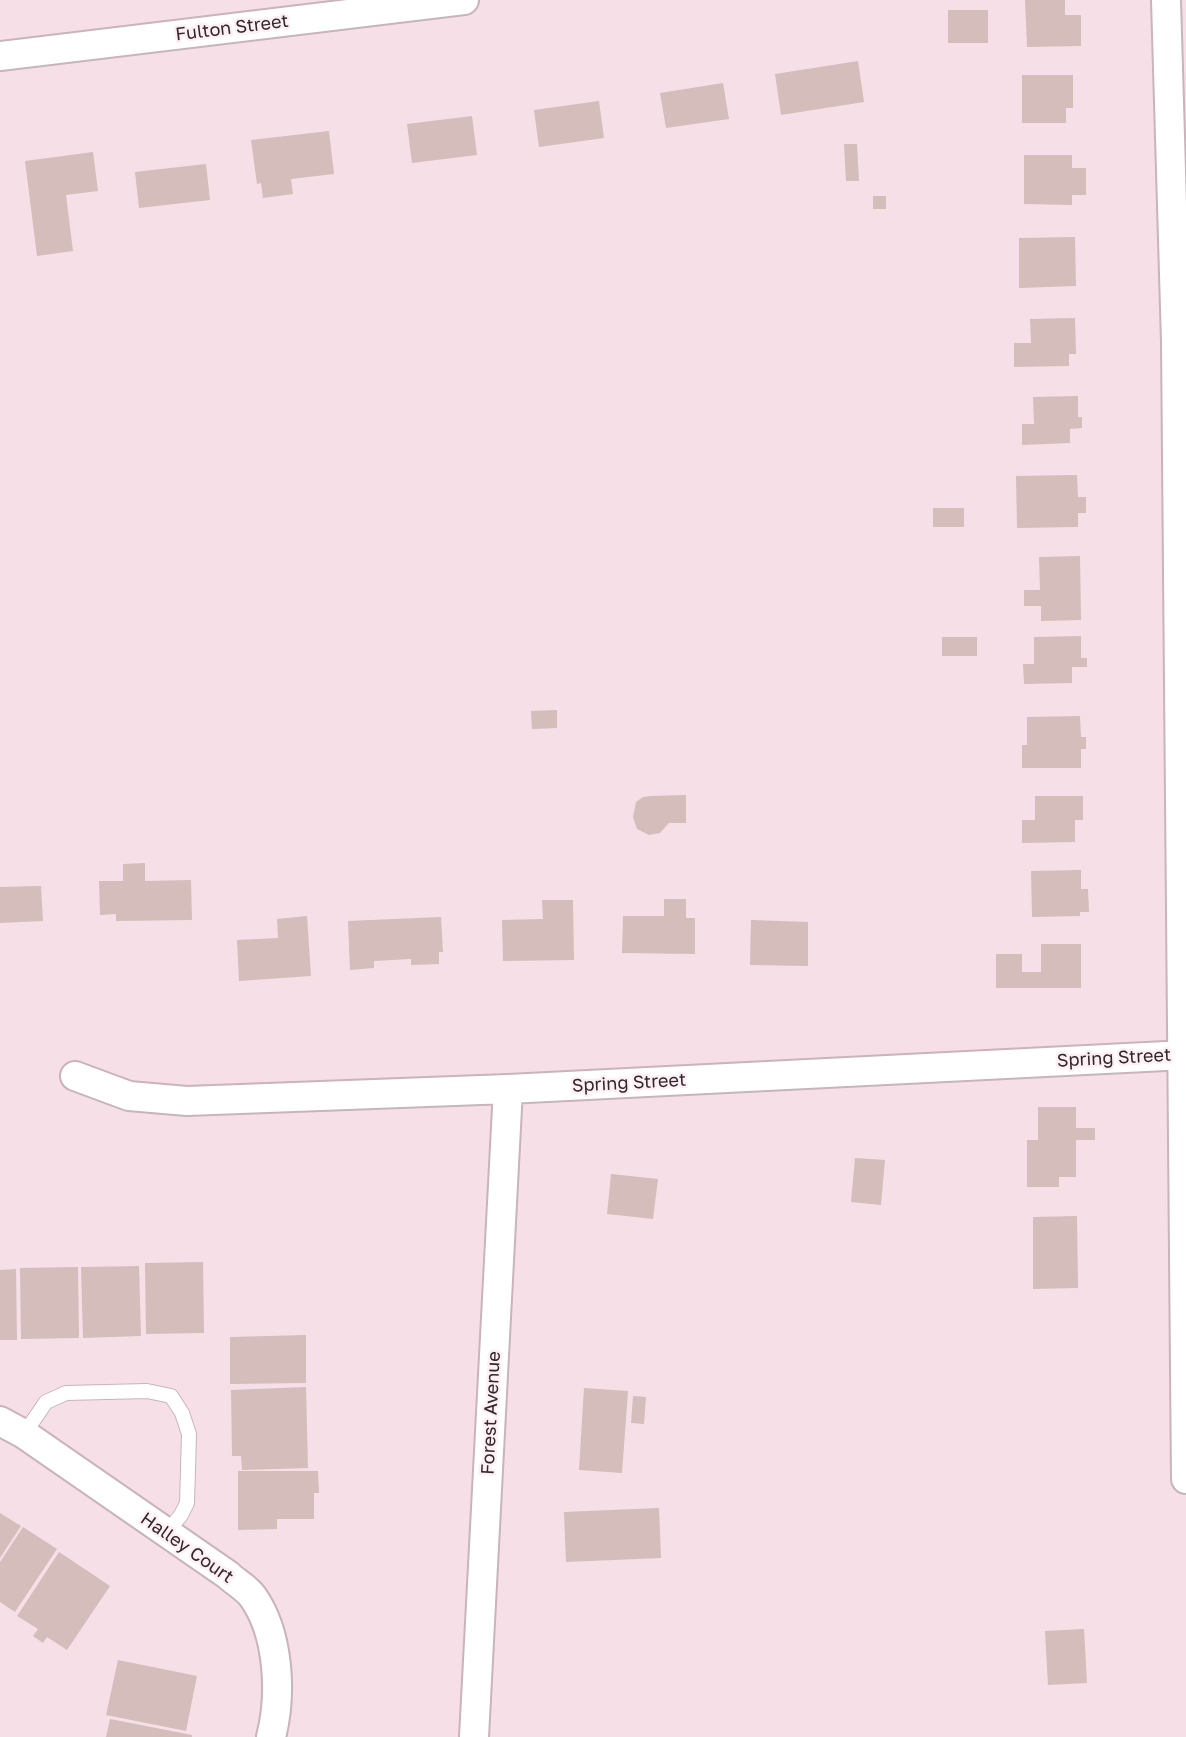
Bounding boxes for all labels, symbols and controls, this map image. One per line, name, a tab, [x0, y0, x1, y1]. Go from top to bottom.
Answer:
street label: Fulton Street	[174, 10, 290, 46]
street label: Spring Street	[1056, 1044, 1172, 1072]
street label: Spring Street	[571, 1069, 687, 1097]
street label: Forest Avenue	[477, 1351, 505, 1475]
street label: Halley Court	[136, 1508, 238, 1588]

